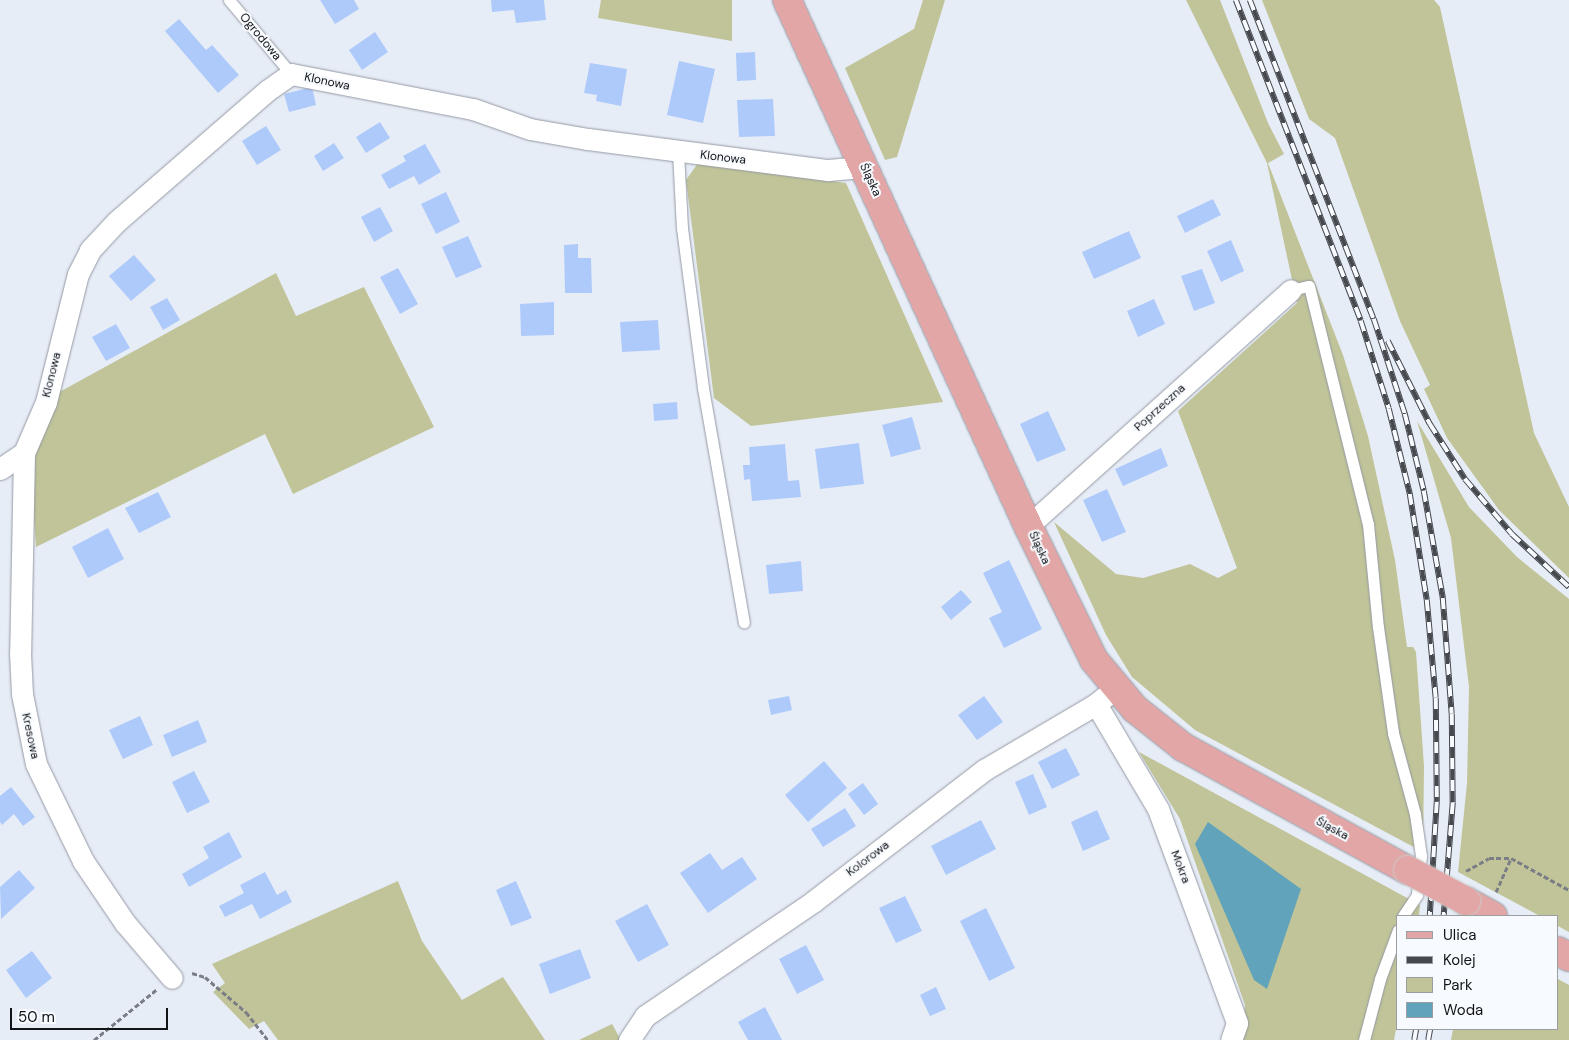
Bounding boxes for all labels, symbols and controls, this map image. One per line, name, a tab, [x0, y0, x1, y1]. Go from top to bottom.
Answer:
street label: Ogrodowa	[236, 10, 284, 64]
street label: Klonowa	[303, 70, 351, 94]
street label: Klonowa	[699, 148, 747, 168]
street label: Śląska	[856, 161, 884, 199]
street label: Klonowa	[39, 351, 65, 399]
street label: Poprzeczna	[1131, 381, 1189, 435]
street label: Śląska	[1025, 529, 1053, 567]
street label: Kresowa	[18, 712, 42, 760]
street label: Śląska	[1313, 814, 1351, 844]
street label: Kolorowa	[844, 838, 892, 880]
street label: Mokra	[1167, 848, 1193, 886]
legend	[1396, 915, 1559, 1030]
text: Ulica	[1443, 925, 1477, 945]
text: Kolej	[1443, 950, 1476, 970]
text: Park	[1443, 975, 1473, 995]
scale bar	[12, 998, 170, 1030]
text: Woda	[1443, 1000, 1483, 1020]
text: 50 m	[18, 1007, 55, 1027]

